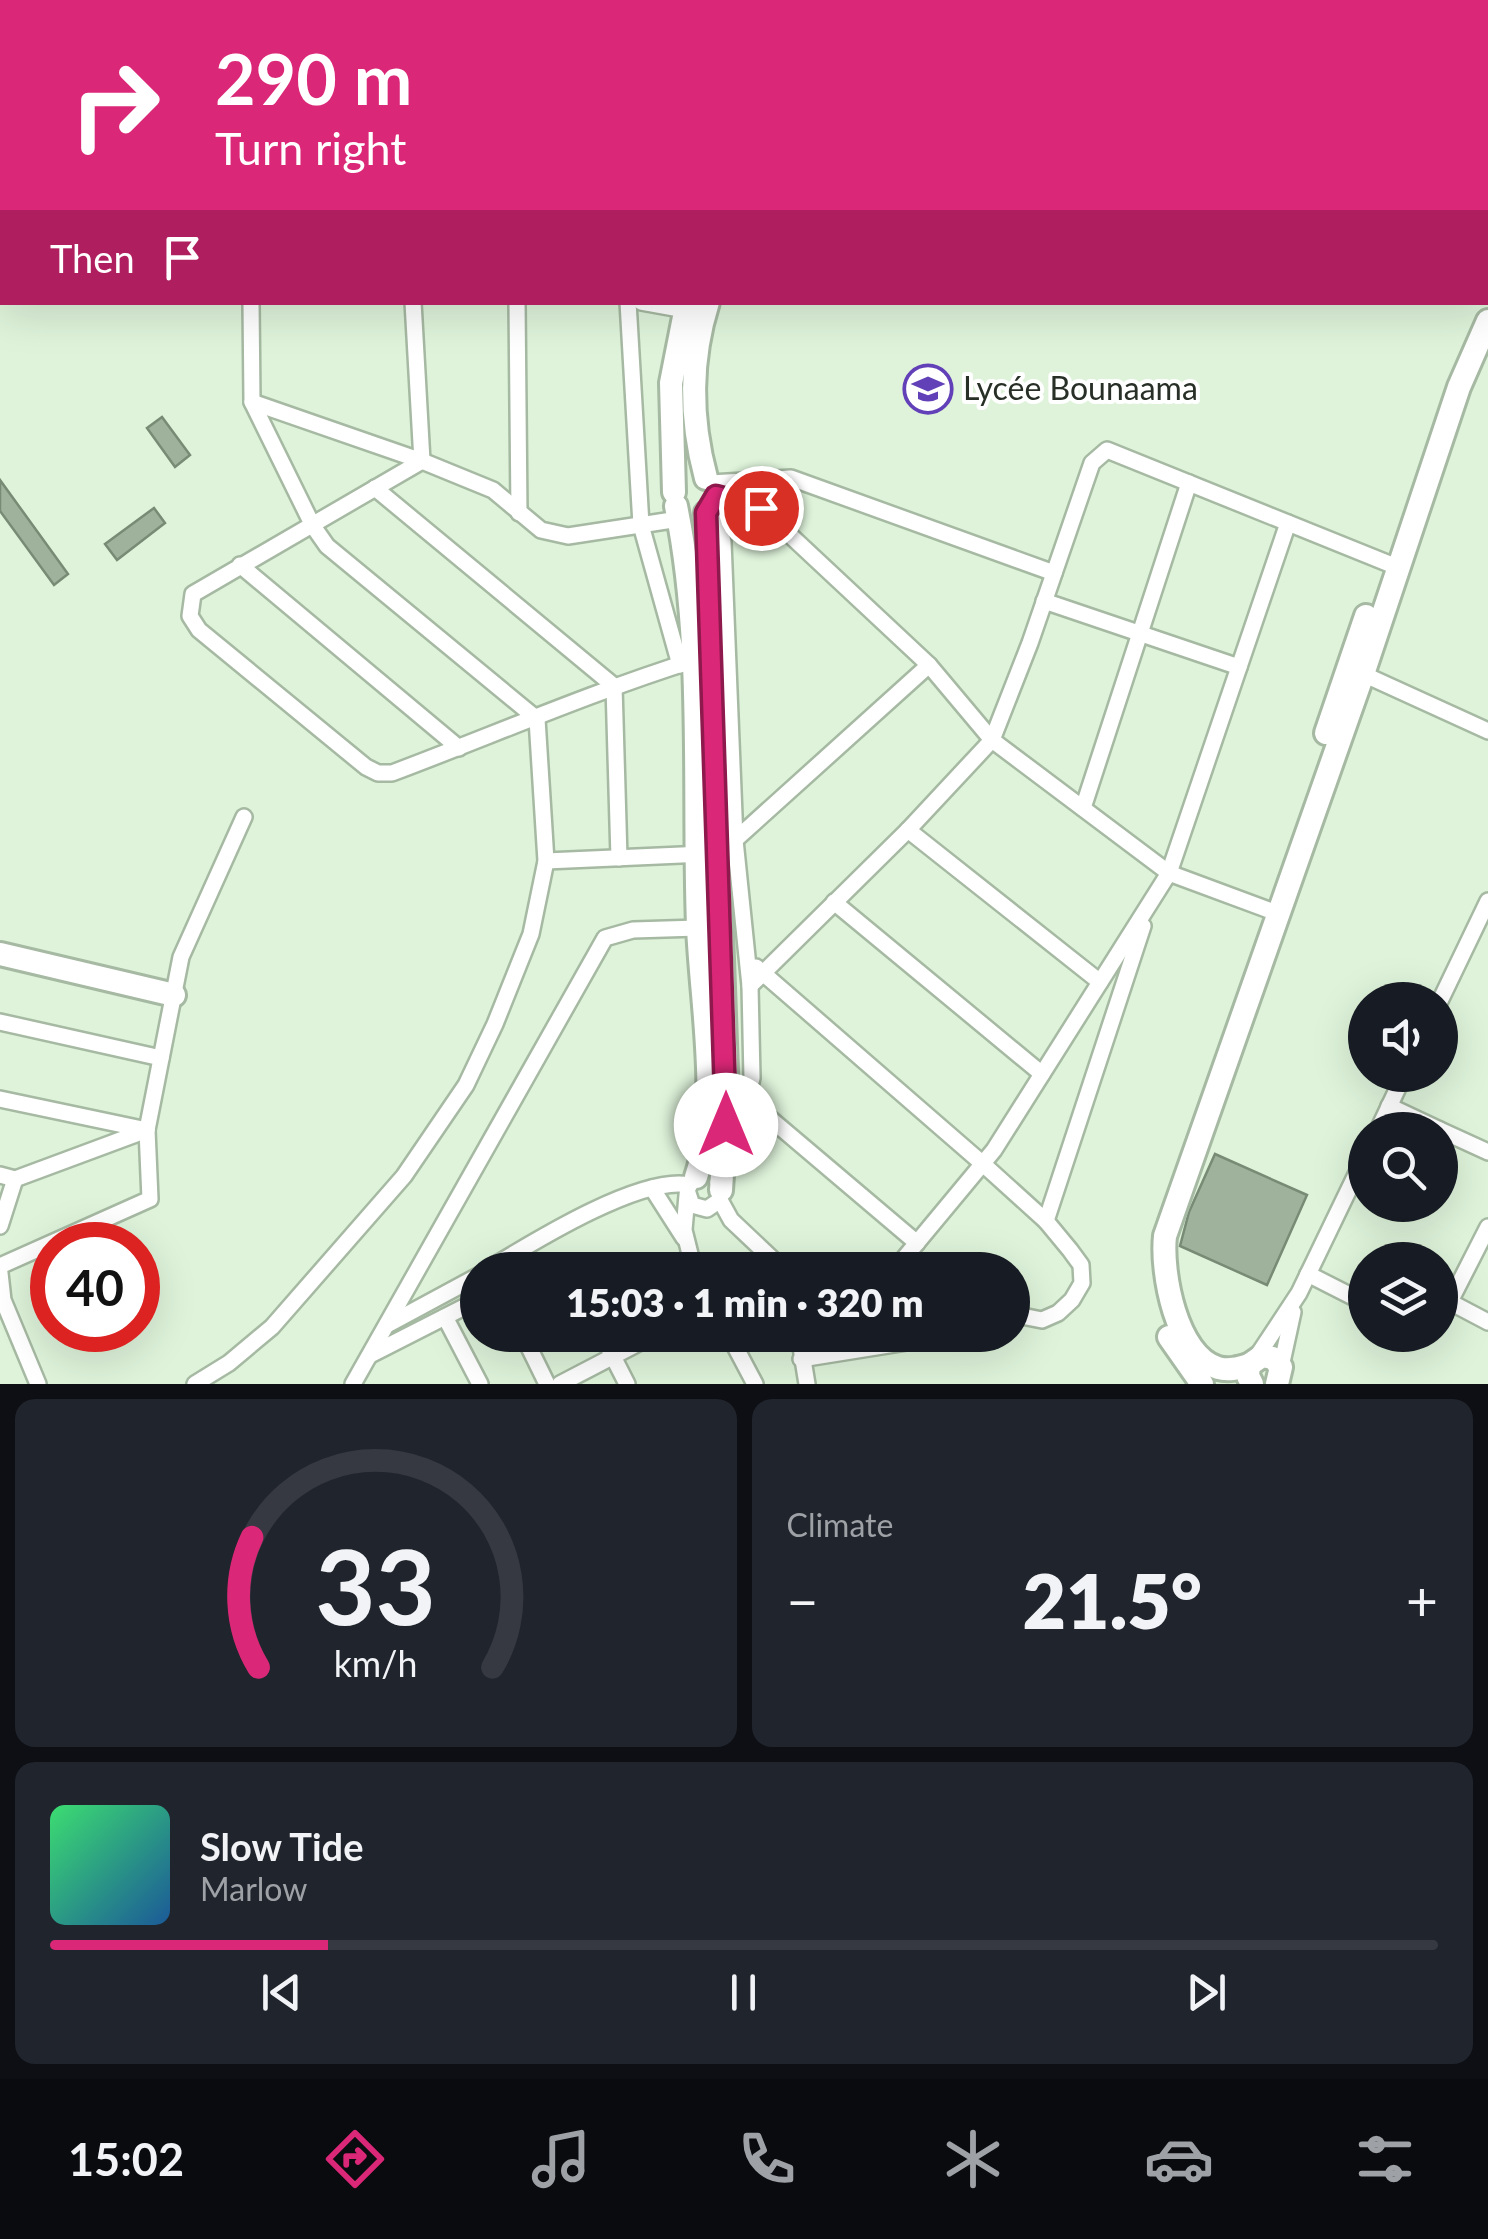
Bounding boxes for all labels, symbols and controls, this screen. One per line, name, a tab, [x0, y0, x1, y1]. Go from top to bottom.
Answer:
text: 290 m	[215, 36, 412, 120]
icon: right	[50, 40, 180, 170]
text: Turn right	[215, 121, 406, 175]
icon: arrive	[155, 230, 210, 285]
text: Then	[50, 235, 135, 281]
school or university icon: Lycée Bounaama	[902, 363, 954, 415]
place label: Lycée Bounaama	[963, 368, 1198, 407]
pin	[719, 466, 804, 551]
icon: arrive	[734, 481, 789, 536]
map controls	[1348, 982, 1458, 1352]
button: sound	[1348, 982, 1458, 1092]
position arrow	[674, 1073, 778, 1177]
button: search	[1348, 1112, 1458, 1222]
speed limit sign: 40	[30, 1222, 160, 1352]
button: layers	[1348, 1242, 1458, 1352]
text: 15:03 · 1 min · 320 m	[566, 1279, 924, 1325]
text: Climate	[787, 1505, 893, 1544]
text: 33	[315, 1522, 436, 1647]
text: 21.5°	[1022, 1555, 1202, 1645]
text: −	[787, 1567, 818, 1633]
text: +	[1406, 1567, 1438, 1633]
text: km/h	[334, 1642, 418, 1685]
text: Slow Tide	[200, 1823, 363, 1869]
text: Marlow	[200, 1869, 307, 1908]
icon: previous	[254, 1965, 309, 2020]
icon: pause	[716, 1965, 771, 2020]
icon: next	[1179, 1965, 1234, 2020]
icon: directions	[320, 2124, 390, 2194]
icon: music	[526, 2124, 596, 2194]
icon: phone	[732, 2124, 802, 2194]
icon: climate	[938, 2124, 1008, 2194]
icon: car	[1144, 2124, 1214, 2194]
icon: filters	[1350, 2124, 1420, 2194]
text: 15:02	[68, 2132, 184, 2186]

